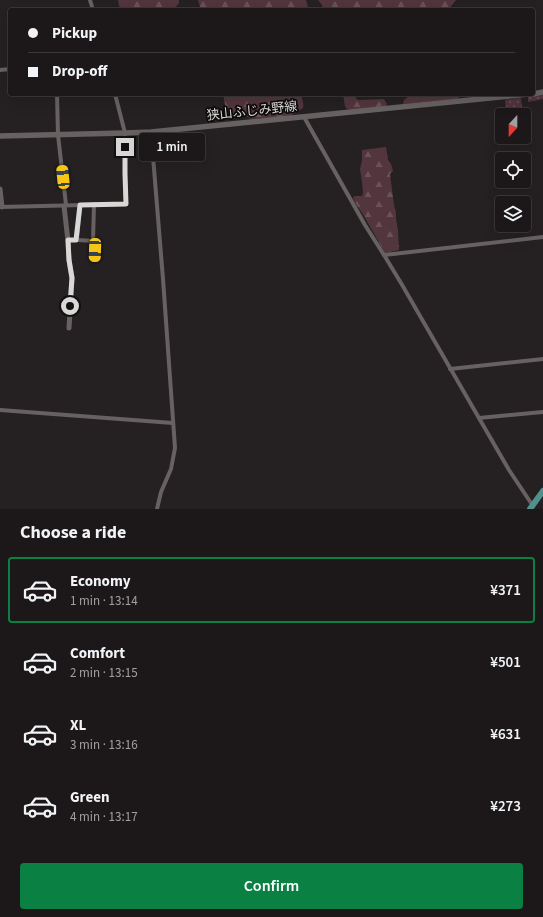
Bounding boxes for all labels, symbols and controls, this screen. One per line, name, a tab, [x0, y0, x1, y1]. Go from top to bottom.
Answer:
text: Pickup	[52, 23, 97, 44]
text: Drop-off	[52, 61, 107, 82]
street label: 狭山ふじみ野線	[206, 97, 298, 125]
north arrow	[495, 108, 531, 144]
map controls	[495, 108, 531, 232]
callout: 1 min	[139, 133, 205, 161]
route end	[116, 138, 134, 156]
text: 1 min	[157, 138, 187, 156]
button: locate	[495, 152, 531, 188]
car	[56, 164, 70, 190]
button: layers	[495, 196, 531, 232]
car	[89, 238, 101, 262]
route start	[61, 297, 79, 315]
text: Choose a ride	[20, 520, 126, 545]
text: Economy	[70, 571, 131, 592]
icon: car	[22, 572, 58, 608]
text: ¥371	[490, 580, 521, 601]
text: 1 min · 13:14	[70, 592, 138, 610]
text: Comfort	[70, 643, 125, 664]
icon: car	[22, 644, 58, 680]
text: ¥501	[490, 652, 521, 673]
text: 2 min · 13:15	[70, 664, 138, 682]
text: XL	[70, 715, 86, 736]
icon: car	[22, 716, 58, 752]
text: ¥631	[490, 724, 521, 745]
text: 3 min · 13:16	[70, 736, 138, 754]
text: Green	[70, 787, 110, 808]
icon: car	[22, 788, 58, 824]
text: ¥273	[490, 796, 521, 817]
text: 4 min · 13:17	[70, 808, 138, 826]
button: Confirm	[20, 863, 523, 909]

